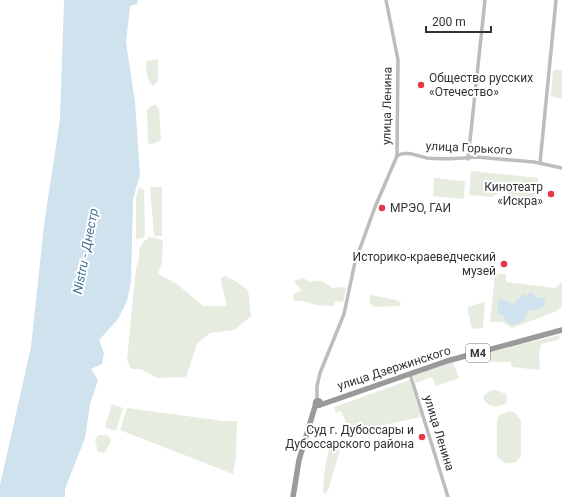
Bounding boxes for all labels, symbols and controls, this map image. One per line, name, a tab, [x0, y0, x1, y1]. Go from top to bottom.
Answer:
scale bar	[426, 8, 491, 34]
text: 200 m	[432, 15, 466, 29]
street label: улица Ленина	[379, 67, 395, 145]
place label: Общество русских «Отечество»	[429, 71, 533, 99]
marker: Общество русских «Отечество»	[416, 80, 426, 90]
street label: улица Горького	[425, 139, 513, 157]
place label: Кинотеатр «Искра»	[484, 180, 543, 208]
marker: Кинотеатр «Искра»	[546, 189, 556, 199]
place label: МРЭО, ГАИ	[390, 201, 451, 215]
marker: МРЭО, ГАИ	[377, 203, 387, 213]
water label: Nistru - Днестр	[70, 207, 101, 295]
place label: Историко-краеведческий музей	[353, 250, 496, 278]
marker: Историко-краеведческий музей	[499, 259, 509, 269]
street label: улица Дзержинского	[336, 343, 453, 393]
road number: M4	[466, 344, 490, 362]
street label: улица Ленина	[421, 394, 457, 472]
place label: Суд г. Дубоссары и Дубоссарского района	[285, 423, 414, 451]
marker: Суд г. Дубоссары и Дубоссарского района	[417, 432, 427, 442]

